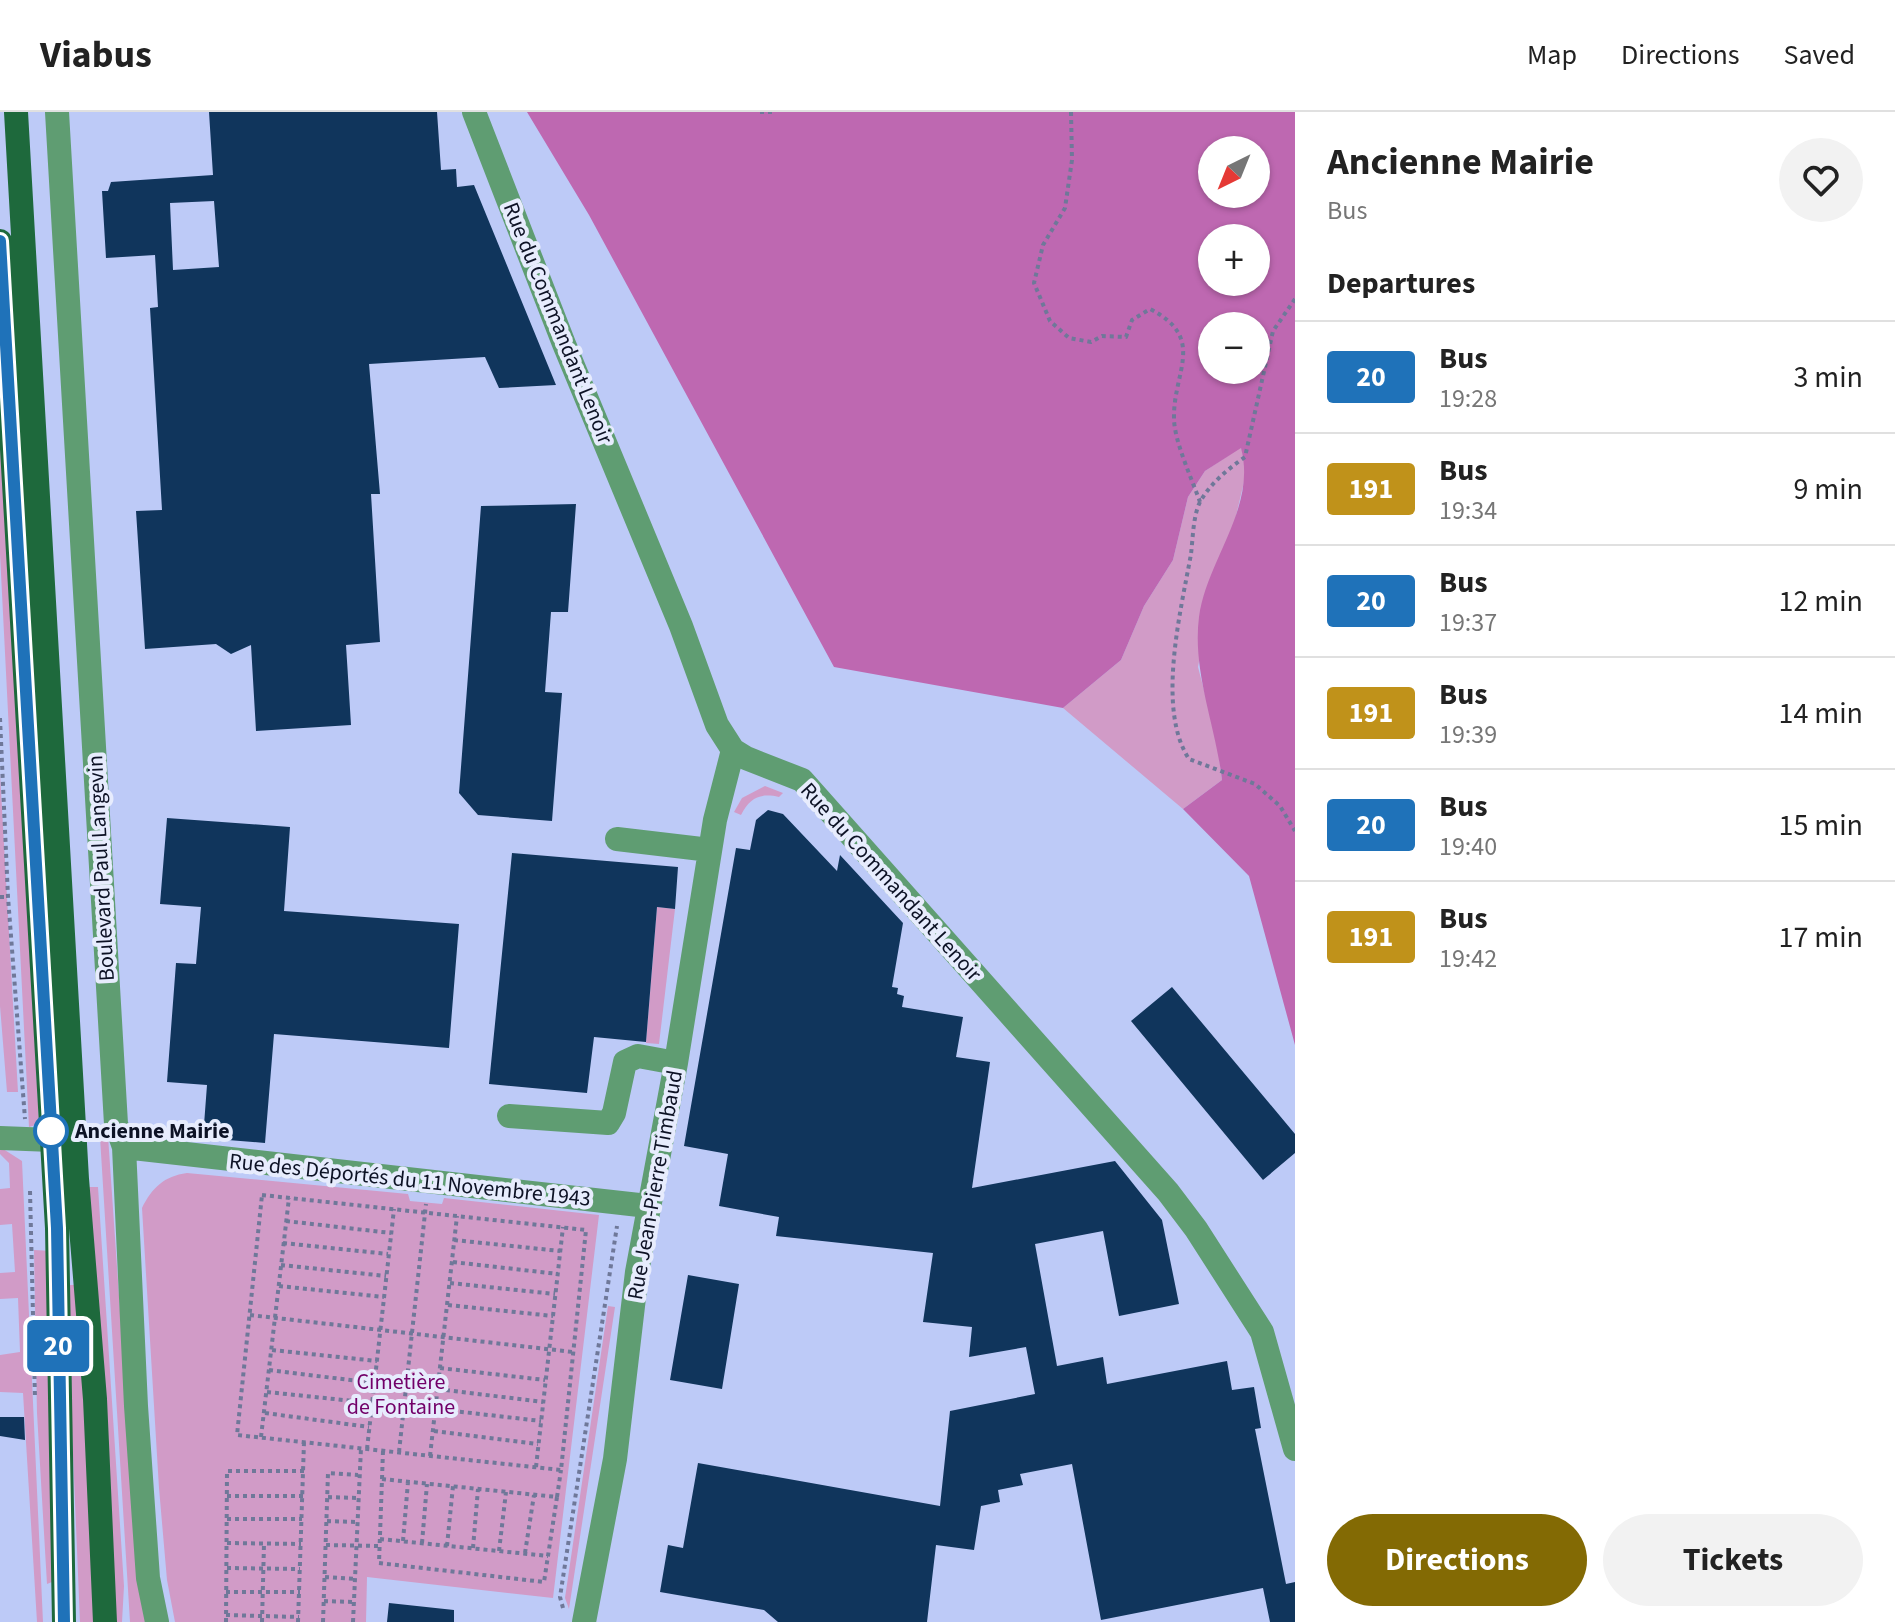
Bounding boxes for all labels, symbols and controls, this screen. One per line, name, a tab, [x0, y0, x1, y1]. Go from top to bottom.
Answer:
text: Viabus	[40, 28, 152, 82]
text: Map	[1527, 35, 1577, 75]
text: Directions	[1621, 35, 1740, 75]
text: Saved	[1784, 35, 1855, 75]
text: Ancienne Mairie	[1327, 135, 1594, 189]
north arrow	[1198, 136, 1270, 208]
map controls	[1198, 136, 1270, 384]
button: heart	[1779, 138, 1863, 222]
text: Bus	[1327, 192, 1367, 229]
street label: Rue du Commandant Lenoir	[495, 197, 621, 449]
button: +	[1198, 224, 1270, 296]
text: Departures	[1327, 262, 1475, 305]
button: −	[1198, 312, 1270, 384]
text: Bus	[1439, 337, 1487, 380]
text: 3 min	[1793, 356, 1863, 399]
text: 20	[1356, 357, 1386, 397]
text: 19:28	[1439, 380, 1497, 417]
text: Bus	[1439, 449, 1487, 492]
text: 9 min	[1793, 468, 1863, 511]
text: 191	[1349, 469, 1393, 509]
text: 19:34	[1439, 492, 1497, 529]
text: Bus	[1439, 561, 1487, 604]
text: 12 min	[1779, 580, 1863, 623]
text: 20	[1356, 581, 1386, 621]
text: 19:37	[1439, 604, 1497, 641]
text: Bus	[1439, 673, 1487, 716]
text: 14 min	[1779, 692, 1863, 735]
text: 191	[1349, 693, 1393, 733]
text: 19:39	[1439, 716, 1497, 753]
street label: Boulevard Paul Langevin	[79, 754, 123, 982]
street label: Rue du Commandant Lenoir	[793, 775, 989, 989]
text: Bus	[1439, 785, 1487, 828]
text: 15 min	[1779, 804, 1863, 847]
text: 20	[1356, 805, 1386, 845]
text: 19:40	[1439, 828, 1497, 865]
text: Bus	[1439, 897, 1487, 940]
text: 17 min	[1779, 916, 1863, 959]
text: 191	[1349, 917, 1393, 957]
text: 19:42	[1439, 940, 1497, 977]
street label: Rue Jean-Pierre Timbaud	[619, 1068, 691, 1302]
marker: Ancienne Mairie	[34, 1114, 68, 1148]
place label: Ancienne Mairie	[74, 1115, 230, 1147]
street label: Rue des Déportés du 11 Novembre 1943	[228, 1145, 592, 1215]
line badge: 20	[22, 1320, 94, 1372]
text: 20	[43, 1326, 73, 1366]
park label: Cimetière de Fontaine	[347, 1366, 455, 1423]
button: Directions	[1327, 1514, 1587, 1606]
button: Tickets	[1603, 1514, 1863, 1606]

